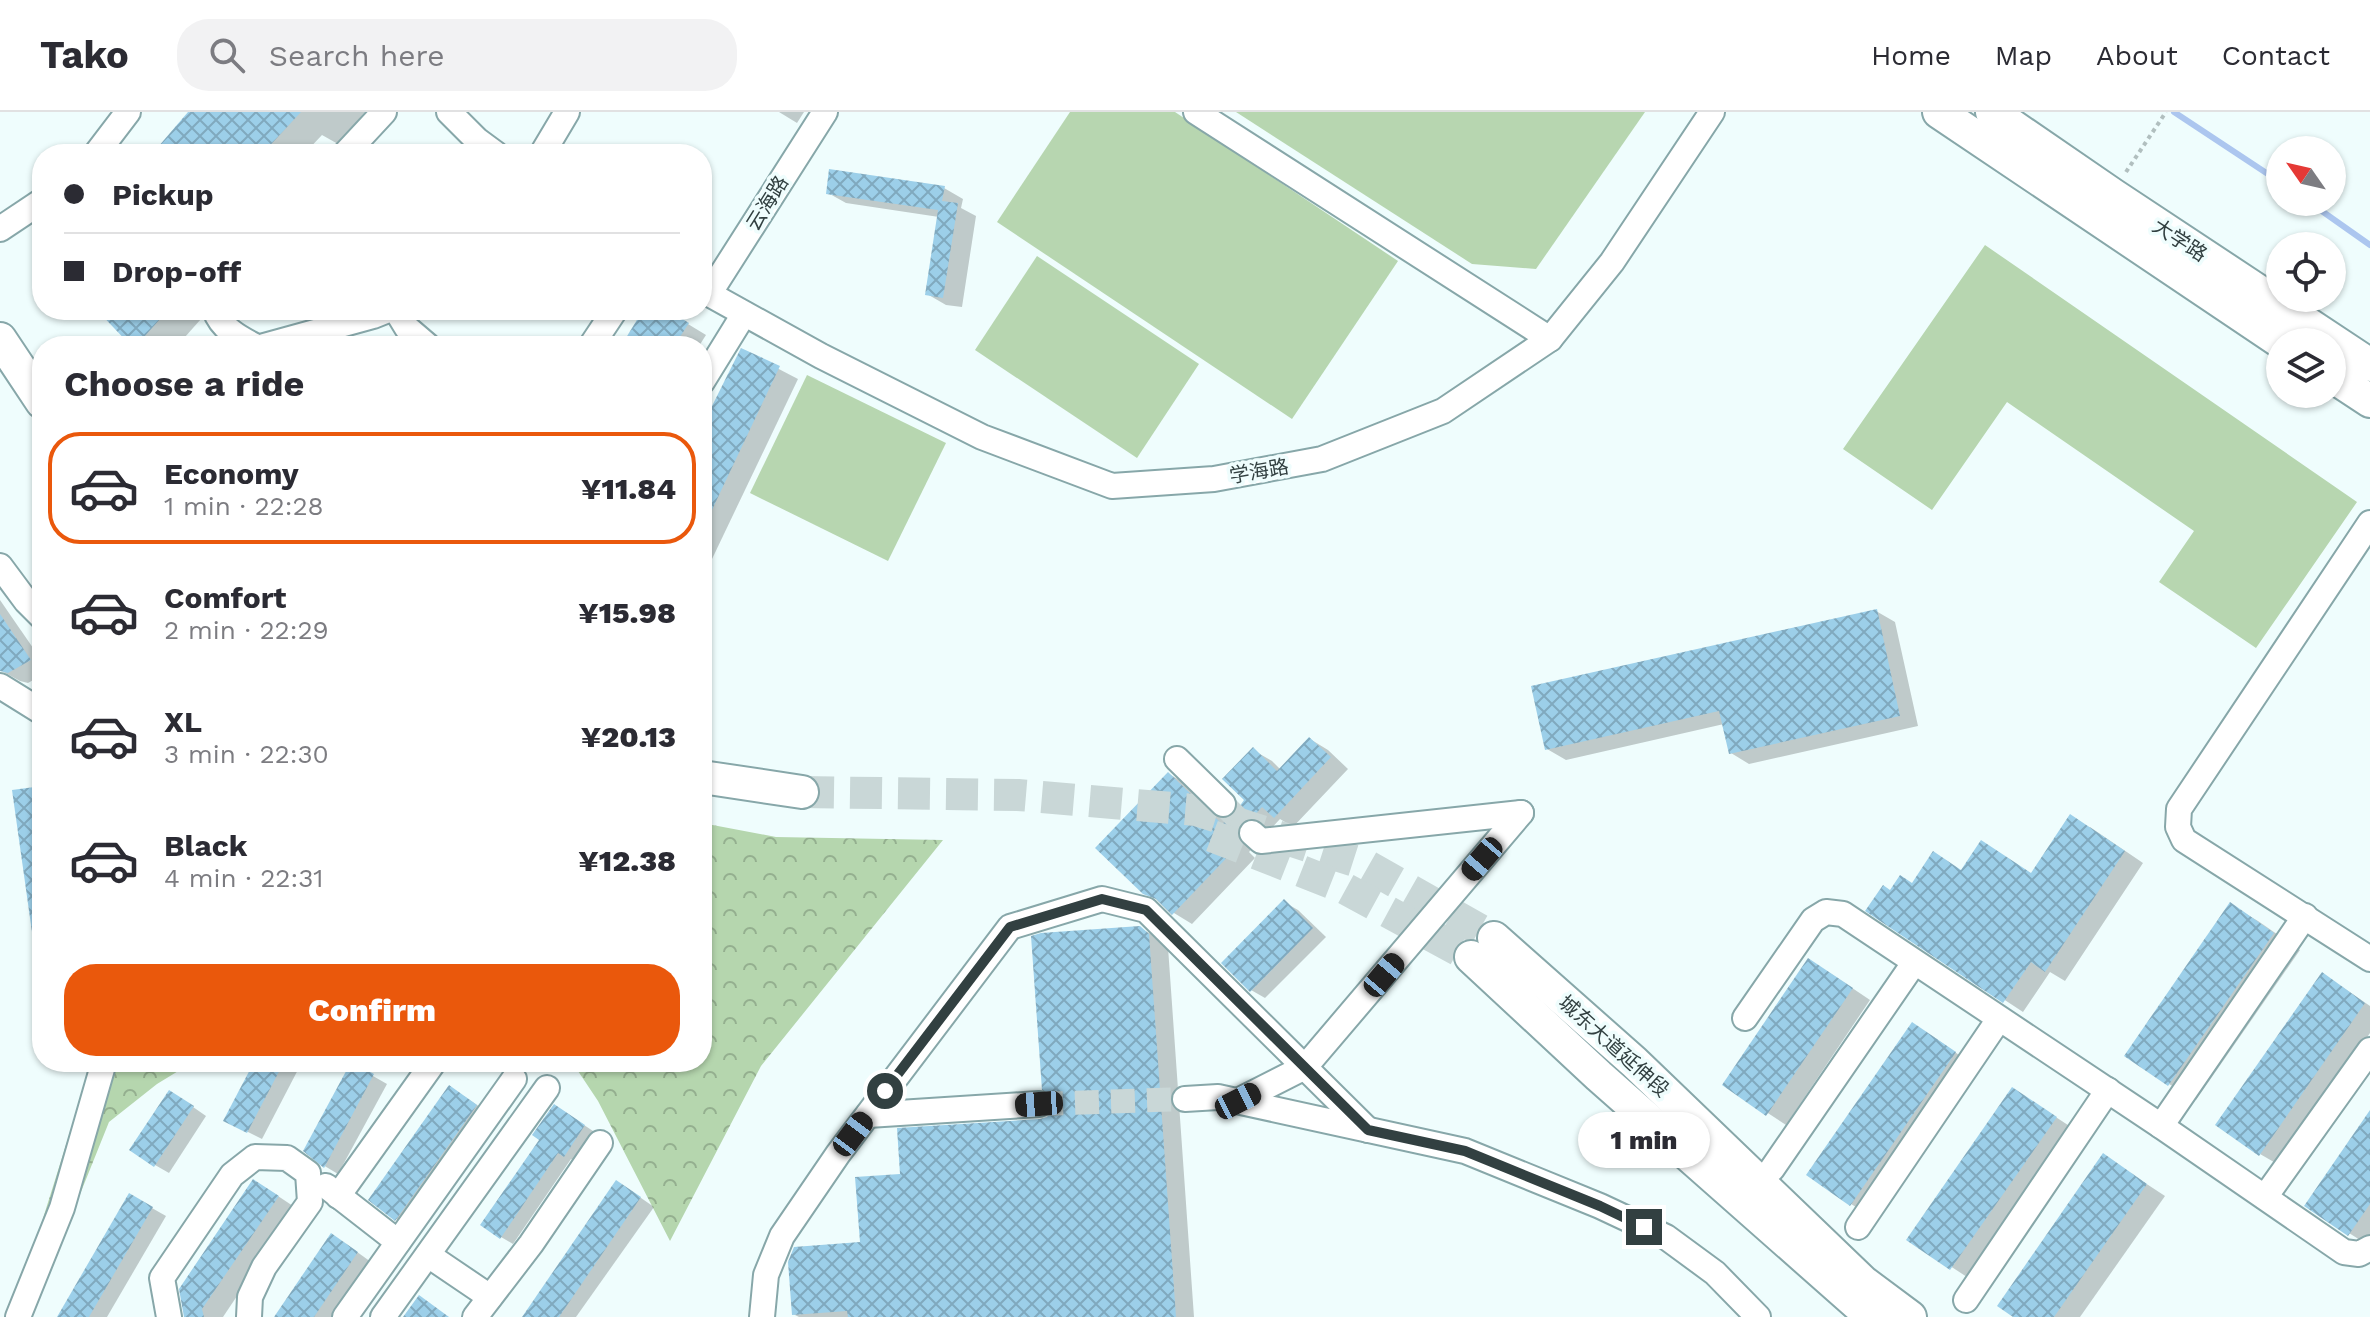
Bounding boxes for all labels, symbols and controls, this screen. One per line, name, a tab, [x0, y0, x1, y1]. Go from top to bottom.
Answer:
search box	[177, 19, 737, 91]
text: Tako	[40, 33, 129, 77]
icon: search	[205, 33, 249, 77]
text: Search here	[269, 38, 445, 73]
text: Home	[1871, 39, 1951, 72]
text: Map	[1995, 39, 2052, 72]
text: About	[2096, 39, 2178, 72]
text: Contact	[2222, 39, 2330, 72]
north arrow	[2266, 136, 2346, 216]
map controls	[2266, 136, 2346, 408]
street label: 云海路	[741, 171, 793, 235]
text: Pickup	[112, 177, 214, 212]
street label: 大学路	[2148, 214, 2212, 266]
button: locate	[2266, 232, 2346, 312]
text: Drop-off	[112, 254, 241, 289]
button: layers	[2266, 328, 2346, 408]
text: Choose a ride	[64, 363, 304, 405]
icon: car	[68, 452, 140, 524]
street label: 学海路	[1227, 454, 1291, 488]
text: Economy	[164, 456, 299, 491]
text: ¥11.84	[581, 471, 676, 506]
text: 1 min · 22:28	[164, 491, 324, 521]
icon: car	[68, 576, 140, 648]
text: Comfort	[164, 580, 286, 615]
text: ¥15.98	[578, 595, 676, 630]
text: 2 min · 22:29	[164, 615, 329, 645]
icon: car	[68, 700, 140, 772]
text: XL	[164, 704, 202, 739]
text: ¥20.13	[581, 719, 676, 754]
text: 3 min · 22:30	[164, 739, 329, 769]
icon: car	[68, 824, 140, 896]
text: Black	[164, 828, 248, 863]
car	[1457, 833, 1507, 885]
text: ¥12.38	[578, 843, 676, 878]
text: 4 min · 22:31	[164, 863, 323, 893]
car	[1359, 949, 1409, 1001]
button: Confirm	[64, 964, 680, 1056]
street label: 城东大道延伸段	[1554, 990, 1674, 1102]
route start	[867, 1073, 903, 1109]
car	[1211, 1079, 1265, 1123]
car	[1014, 1090, 1064, 1118]
car	[829, 1108, 877, 1160]
callout: 1 min	[1578, 1111, 1710, 1167]
text: 1 min	[1611, 1125, 1677, 1155]
route end	[1626, 1209, 1662, 1245]

